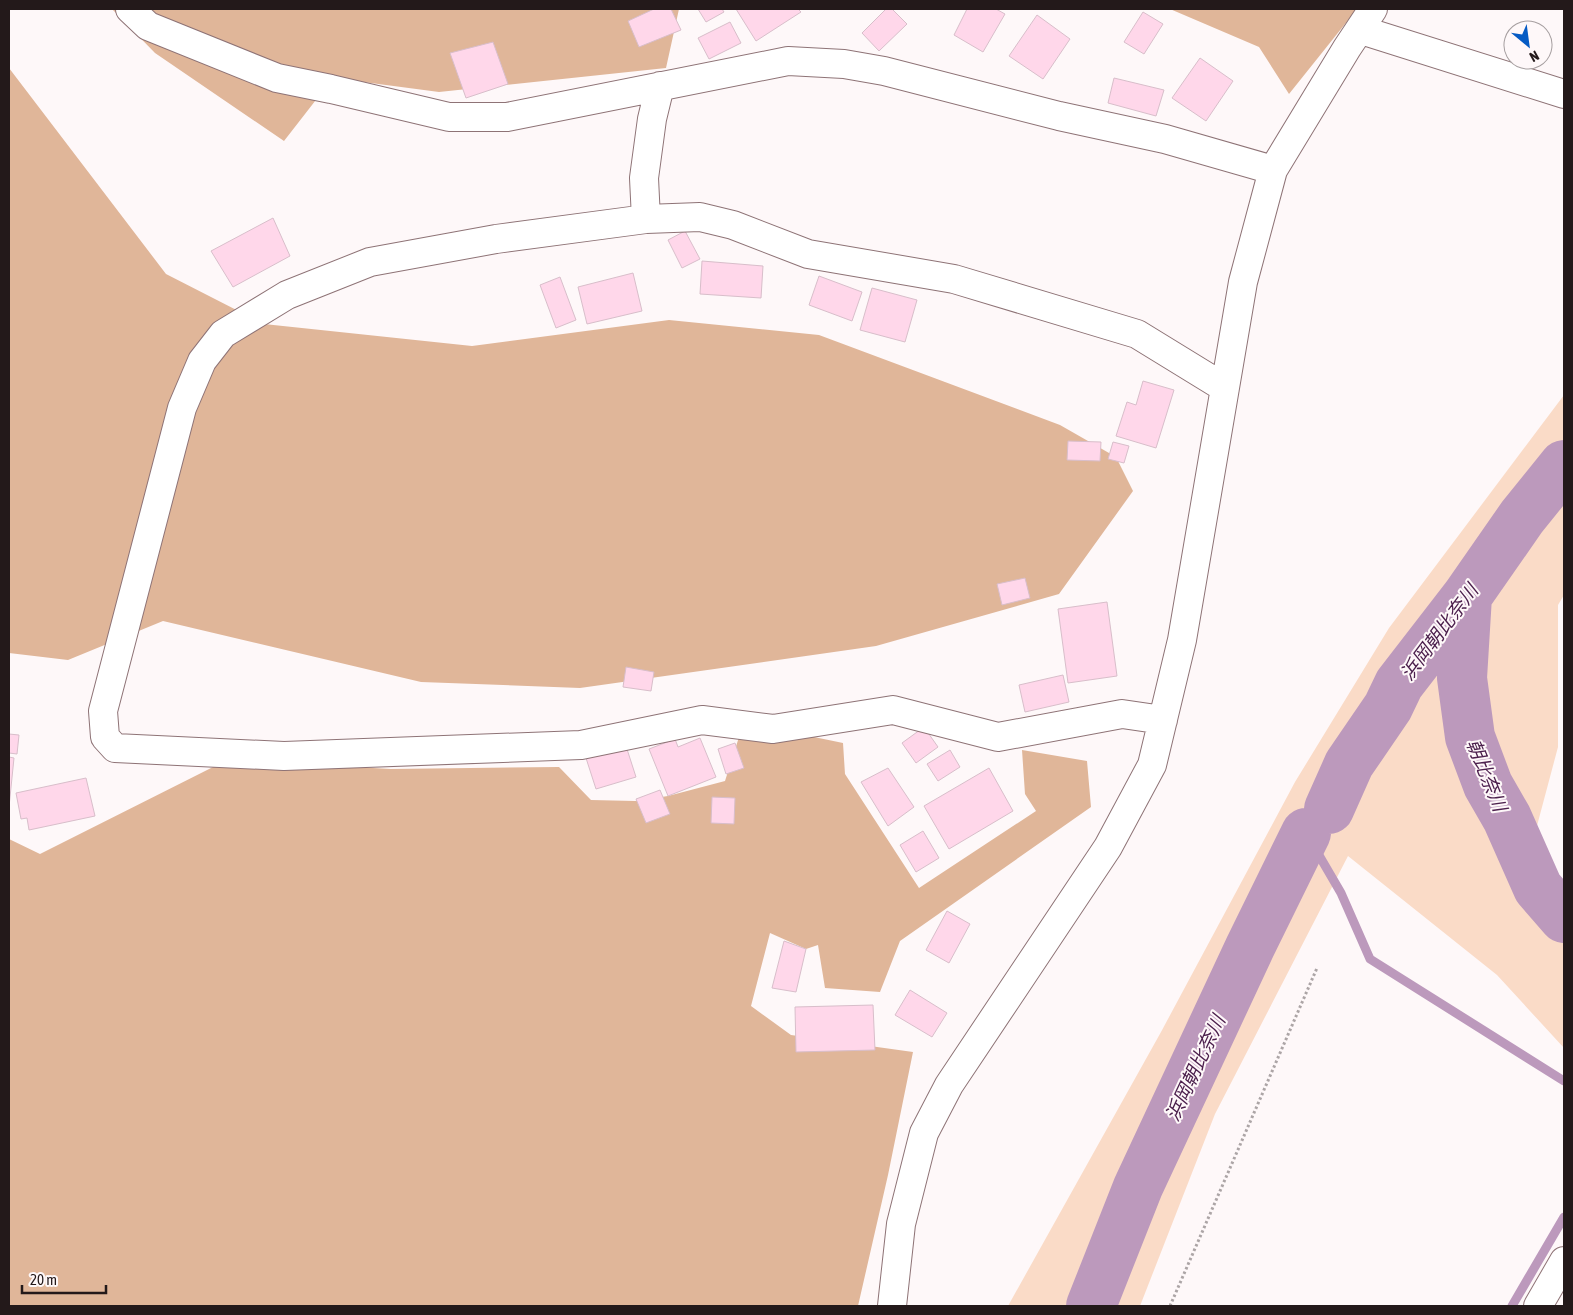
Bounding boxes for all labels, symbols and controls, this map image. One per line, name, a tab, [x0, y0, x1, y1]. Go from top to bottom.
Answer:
north arrow	[1503, 20, 1553, 70]
text: N	[1527, 47, 1542, 65]
water label: 浜岡朝比奈川	[1396, 578, 1483, 684]
water label: 朝比奈川	[1463, 736, 1512, 816]
water label: 浜岡朝比奈川	[1161, 1010, 1230, 1124]
scale bar	[22, 1262, 106, 1294]
text: 20 m	[30, 1271, 57, 1288]

